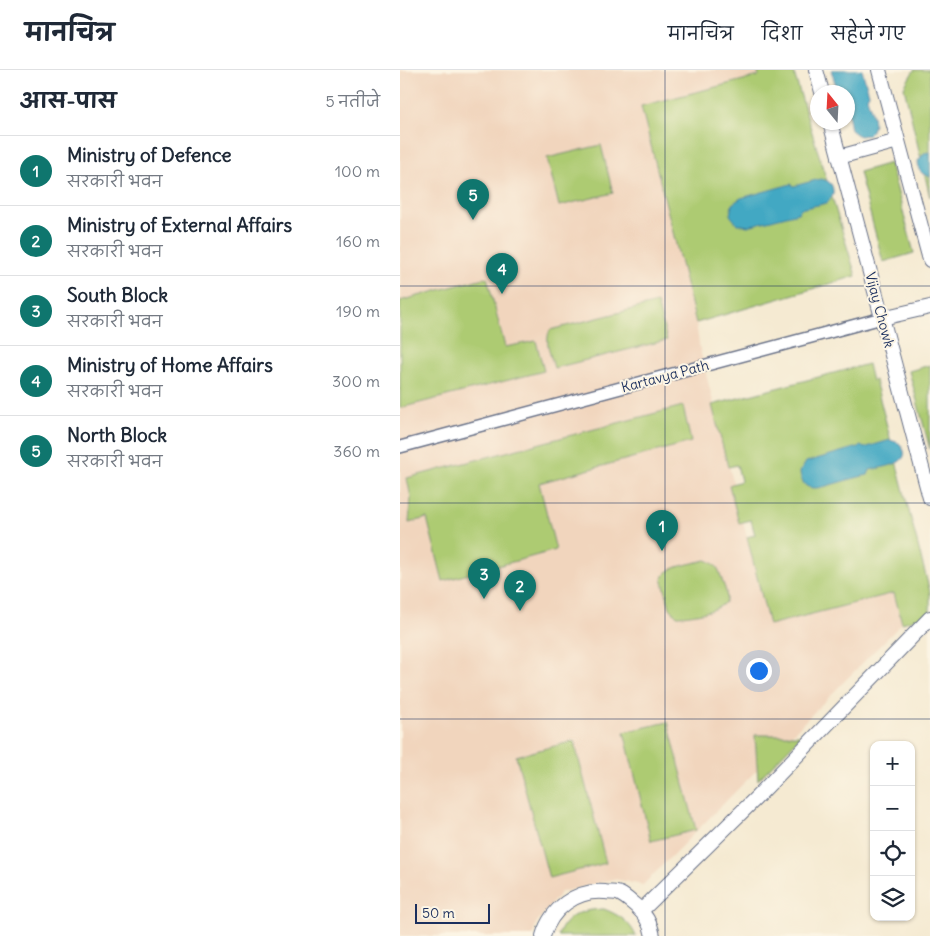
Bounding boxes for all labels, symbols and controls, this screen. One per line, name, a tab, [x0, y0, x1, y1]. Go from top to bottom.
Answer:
text: मानचित्र	[25, 17, 114, 47]
text: मानचित्र	[668, 22, 734, 45]
text: दिशा	[762, 22, 803, 45]
text: सहेजे गए	[831, 22, 905, 45]
north arrow	[810, 85, 855, 130]
text: आस-पास	[20, 87, 117, 114]
text: 5 नतीजे	[326, 91, 380, 111]
text: Ministry of Defence	[67, 143, 232, 167]
text: 1	[33, 161, 39, 181]
text: 100 m	[335, 161, 380, 181]
text: सरकारी भवन	[67, 171, 162, 191]
pin: 5	[457, 179, 489, 220]
text: Ministry of External Affairs	[67, 213, 292, 237]
text: 2	[32, 231, 40, 251]
text: 160 m	[336, 231, 380, 251]
text: सरकारी भवन	[67, 241, 162, 261]
pin: 4	[486, 253, 518, 294]
street label: Vijay Chowk	[861, 270, 899, 350]
text: South Block	[67, 283, 168, 307]
text: 3	[31, 301, 41, 321]
text: 190 m	[336, 301, 380, 321]
text: सरकारी भवन	[67, 311, 162, 331]
text: Ministry of Home Affairs	[67, 353, 273, 377]
street label: Kartavya Path	[619, 356, 711, 396]
text: 4	[31, 371, 41, 391]
text: 300 m	[332, 371, 380, 391]
text: सरकारी भवन	[67, 381, 162, 401]
text: North Block	[67, 423, 167, 447]
text: 5	[31, 441, 41, 461]
text: 360 m	[333, 441, 380, 461]
text: सरकारी भवन	[67, 451, 162, 471]
pin: 1	[646, 510, 678, 551]
pin: 3	[468, 558, 500, 599]
pin: 2	[504, 570, 536, 611]
your location	[746, 658, 772, 684]
map controls	[870, 741, 915, 921]
button: +	[870, 741, 915, 786]
button: −	[870, 786, 915, 831]
button: locate	[870, 831, 915, 876]
button: layers	[870, 876, 915, 921]
scale bar	[415, 901, 490, 924]
text: 50 m	[422, 904, 455, 922]

